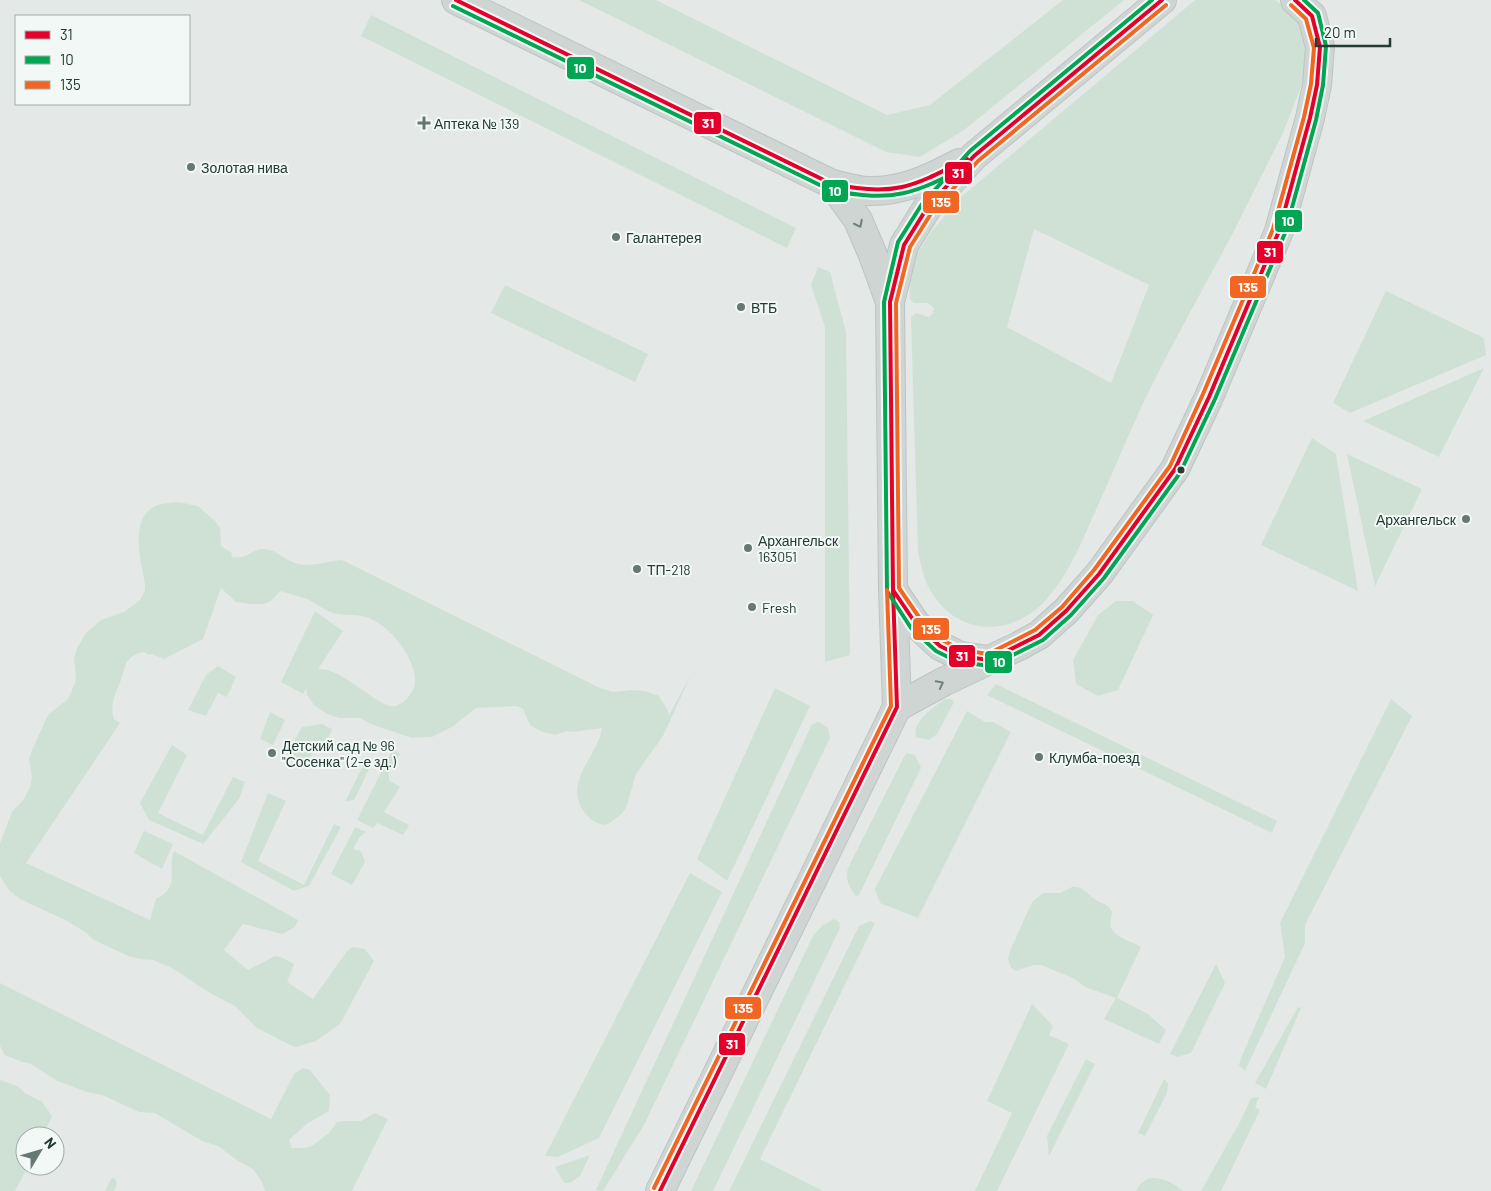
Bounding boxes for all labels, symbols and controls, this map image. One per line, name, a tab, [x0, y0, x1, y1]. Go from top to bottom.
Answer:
legend	[15, 15, 190, 105]
scale bar	[1316, 15, 1390, 47]
text: 20 m	[1324, 23, 1356, 41]
text: 31	[60, 25, 73, 43]
text: 10	[60, 50, 74, 68]
line badge: 10	[566, 56, 595, 80]
text: 10	[574, 59, 586, 76]
text: 135	[60, 75, 81, 93]
line badge: 31	[693, 111, 722, 135]
text: 31	[702, 114, 714, 131]
place label: Аптека № 139	[434, 115, 519, 132]
marker: Аптека № 139	[418, 117, 430, 129]
place label: Золотая нива	[201, 159, 288, 176]
marker: Золотая нива	[185, 161, 197, 173]
line badge: 31	[944, 161, 973, 185]
text: 31	[952, 164, 964, 181]
line badge: 10	[821, 179, 849, 203]
text: 10	[829, 182, 841, 199]
line badge: 135	[922, 190, 960, 214]
text: 135	[931, 193, 951, 210]
line badge: 10	[1274, 209, 1303, 233]
text: 10	[1282, 212, 1294, 229]
one-way arrow	[853, 219, 863, 228]
place label: Галантерея	[626, 229, 701, 246]
marker: Галантерея	[610, 231, 622, 243]
line badge: 31	[1256, 240, 1284, 264]
text: 31	[1264, 243, 1276, 260]
line badge: 135	[1229, 275, 1267, 299]
text: 135	[1238, 278, 1258, 295]
place label: ВТБ	[751, 299, 777, 316]
marker: ВТБ	[735, 301, 747, 313]
unlabelled marker	[1176, 465, 1186, 475]
place label: Архангельск	[1376, 511, 1457, 528]
marker: Архангельск	[1460, 513, 1472, 525]
place label: Архангельск 163051	[758, 532, 839, 565]
marker: Архангельск 163051	[742, 542, 754, 554]
place label: ТП-218	[647, 561, 691, 578]
marker: ТП-218	[631, 563, 643, 575]
place label: Fresh	[762, 599, 796, 616]
marker: Fresh	[746, 601, 758, 613]
line badge: 135	[912, 617, 950, 641]
text: 135	[921, 620, 941, 637]
line badge: 31	[948, 644, 976, 668]
text: 31	[956, 647, 968, 664]
line badge: 10	[984, 650, 1013, 674]
text: 10	[993, 653, 1005, 670]
one-way arrow	[935, 680, 944, 690]
place label: Детский сад № 96 "Сосенка" (2-е зд.)	[282, 737, 396, 770]
marker: Детский сад № 96 "Сосенка" (2-е зд.)	[266, 747, 278, 759]
place label: Клумба-поезд	[1049, 749, 1140, 766]
marker: Клумба-поезд	[1033, 751, 1045, 763]
line badge: 135	[724, 996, 762, 1020]
text: 135	[733, 999, 753, 1016]
line badge: 31	[718, 1032, 746, 1056]
text: 31	[726, 1035, 738, 1052]
north arrow	[15, 1126, 65, 1176]
text: N	[41, 1134, 60, 1152]

